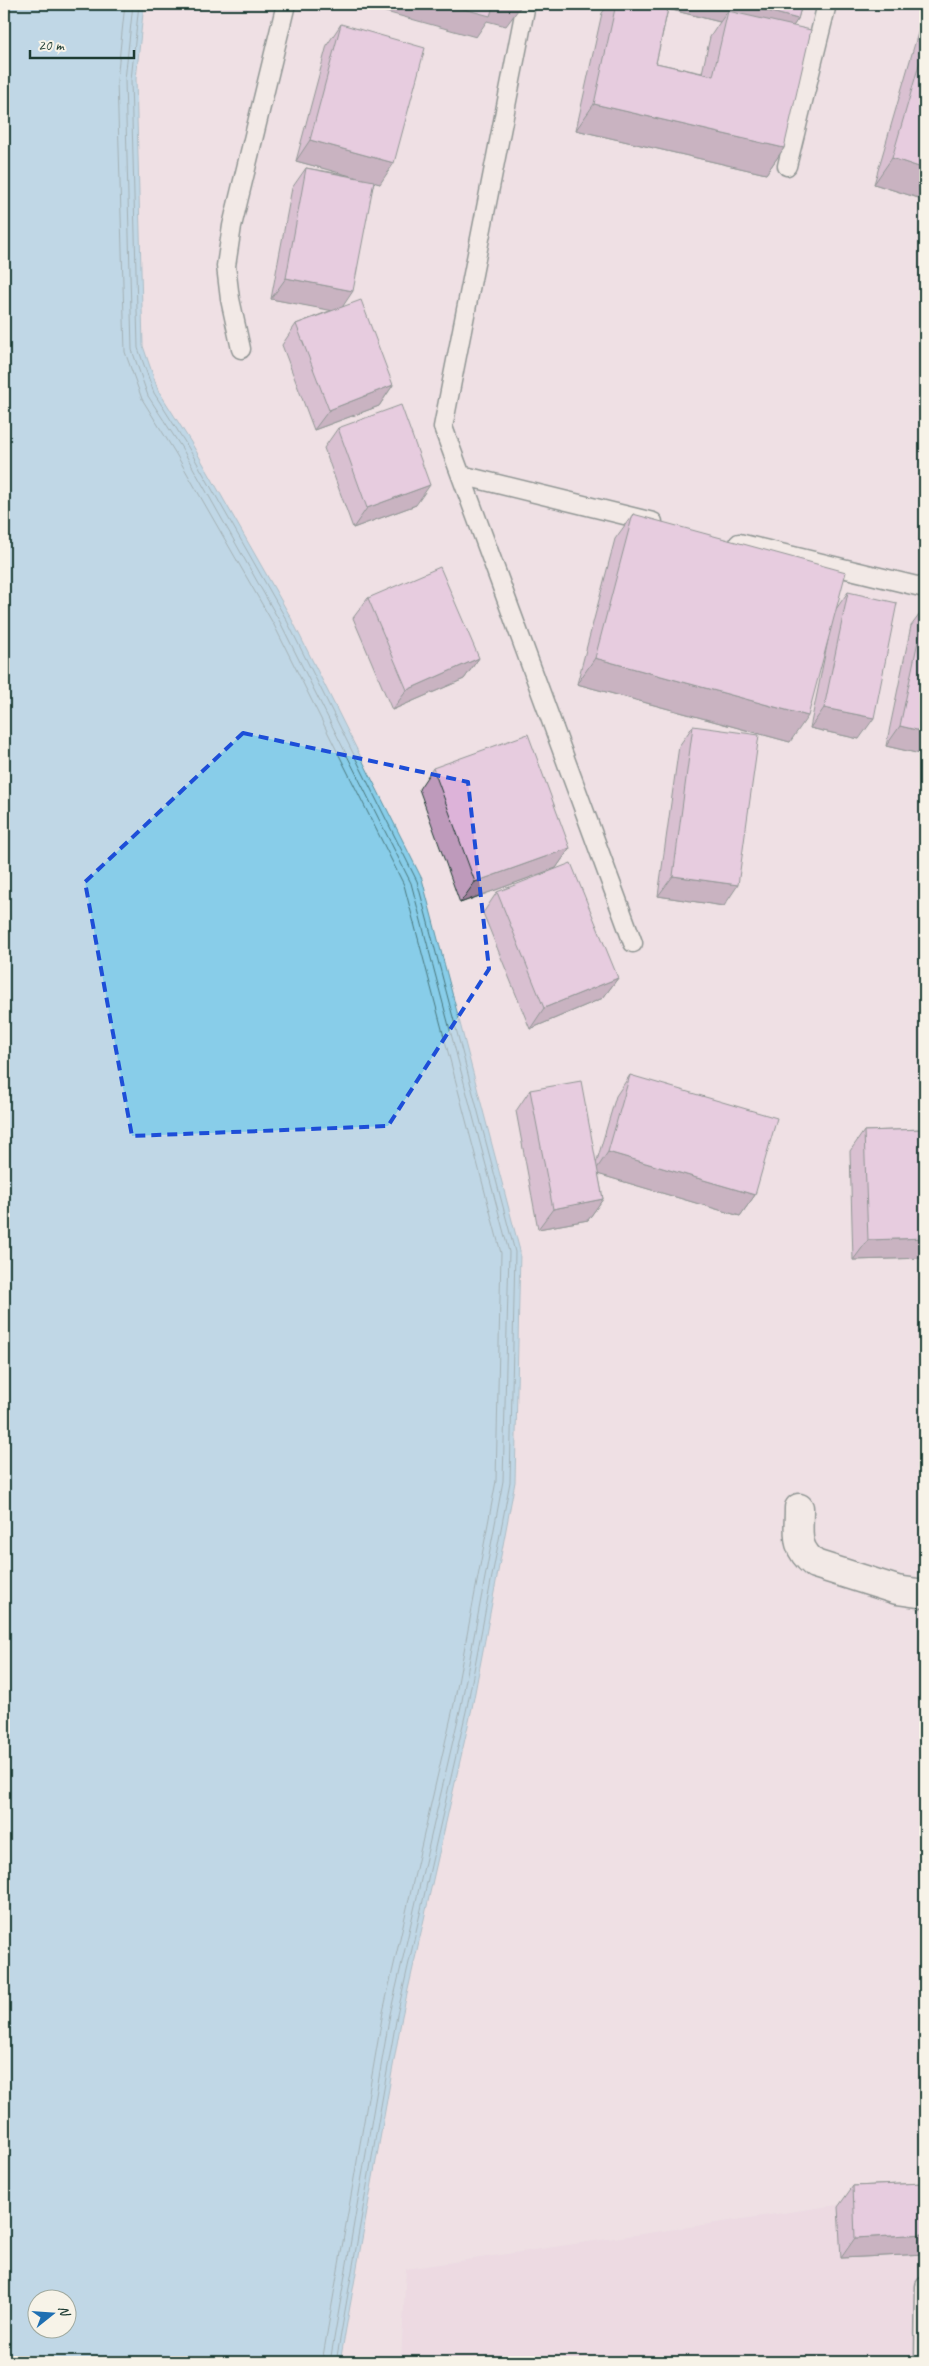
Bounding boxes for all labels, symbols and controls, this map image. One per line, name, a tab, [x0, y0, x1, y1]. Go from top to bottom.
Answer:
scale bar	[30, 28, 134, 60]
text: 20 m	[38, 36, 65, 55]
north arrow	[28, 2288, 78, 2338]
text: N	[55, 2304, 74, 2319]

